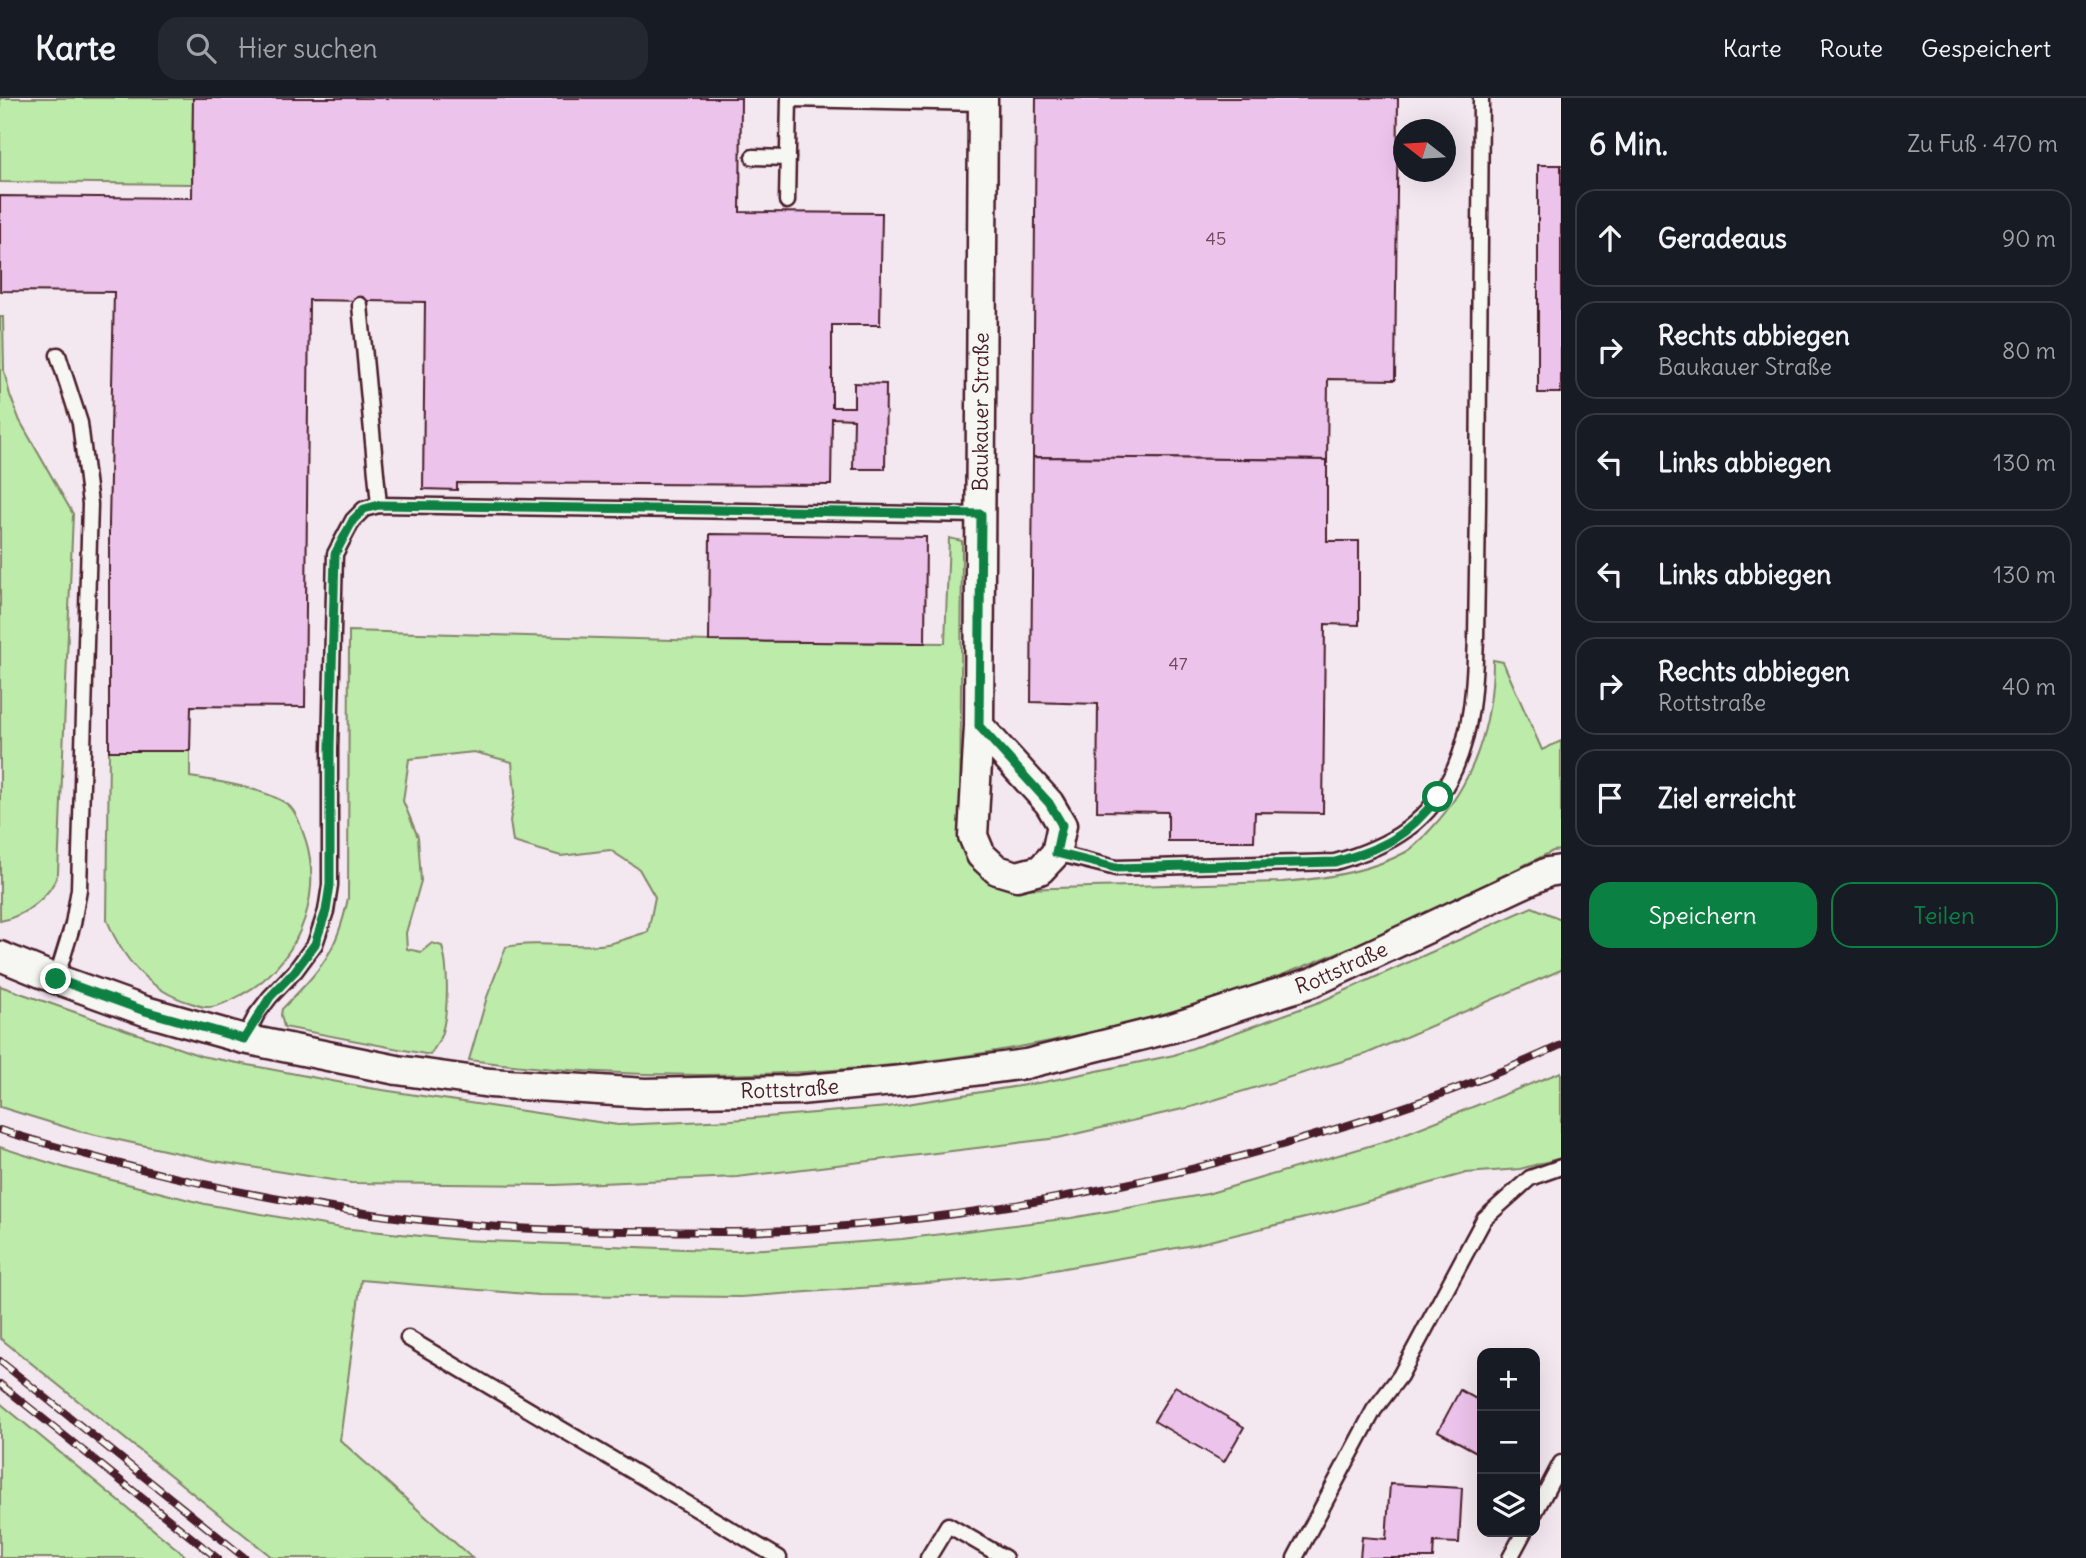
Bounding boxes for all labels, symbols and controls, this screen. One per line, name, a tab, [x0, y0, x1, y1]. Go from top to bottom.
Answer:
search box	[158, 17, 648, 80]
text: Karte	[35, 27, 116, 69]
icon: search	[182, 29, 220, 67]
text: Hier suchen	[238, 32, 378, 65]
text: Karte	[1723, 33, 1782, 63]
text: Route	[1820, 33, 1883, 63]
text: Gespeichert	[1921, 33, 2051, 63]
north arrow	[1393, 119, 1456, 182]
text: 6 Min.	[1589, 125, 1668, 163]
text: Zu Fuß · 470 m	[1907, 129, 2058, 158]
icon: ahead	[1591, 219, 1629, 257]
text: Geradeaus	[1658, 222, 1787, 255]
text: 90 m	[2002, 224, 2056, 253]
house number: 45	[1206, 227, 1226, 250]
text: Rechts abbiegen	[1658, 319, 1850, 352]
icon: right	[1591, 331, 1629, 369]
street label: Baukauer Straße	[966, 332, 995, 492]
text: 80 m	[2002, 336, 2056, 365]
text: Baukauer Straße	[1658, 352, 1832, 381]
icon: left	[1591, 443, 1629, 481]
text: Links abbiegen	[1658, 446, 1831, 479]
text: 130 m	[1993, 448, 2056, 477]
icon: left	[1591, 555, 1629, 593]
text: Links abbiegen	[1658, 558, 1831, 591]
text: 130 m	[1993, 560, 2056, 589]
house number: 47	[1168, 652, 1188, 675]
text: Rechts abbiegen	[1658, 655, 1850, 688]
icon: right	[1591, 667, 1629, 705]
text: 40 m	[2002, 672, 2056, 701]
text: Rottstraße	[1658, 688, 1766, 717]
icon: arrive	[1591, 779, 1629, 817]
route start	[1422, 781, 1453, 812]
text: Ziel erreicht	[1658, 782, 1796, 815]
button: Speichern	[1589, 882, 1817, 948]
button: Teilen	[1831, 882, 2058, 948]
street label: Rottstraße	[1292, 935, 1392, 1000]
route end	[40, 963, 71, 994]
street label: Rottstraße	[740, 1072, 840, 1104]
map controls	[1477, 1348, 1540, 1537]
button: +	[1477, 1348, 1540, 1411]
button: −	[1477, 1411, 1540, 1474]
button: layers	[1477, 1474, 1540, 1537]

